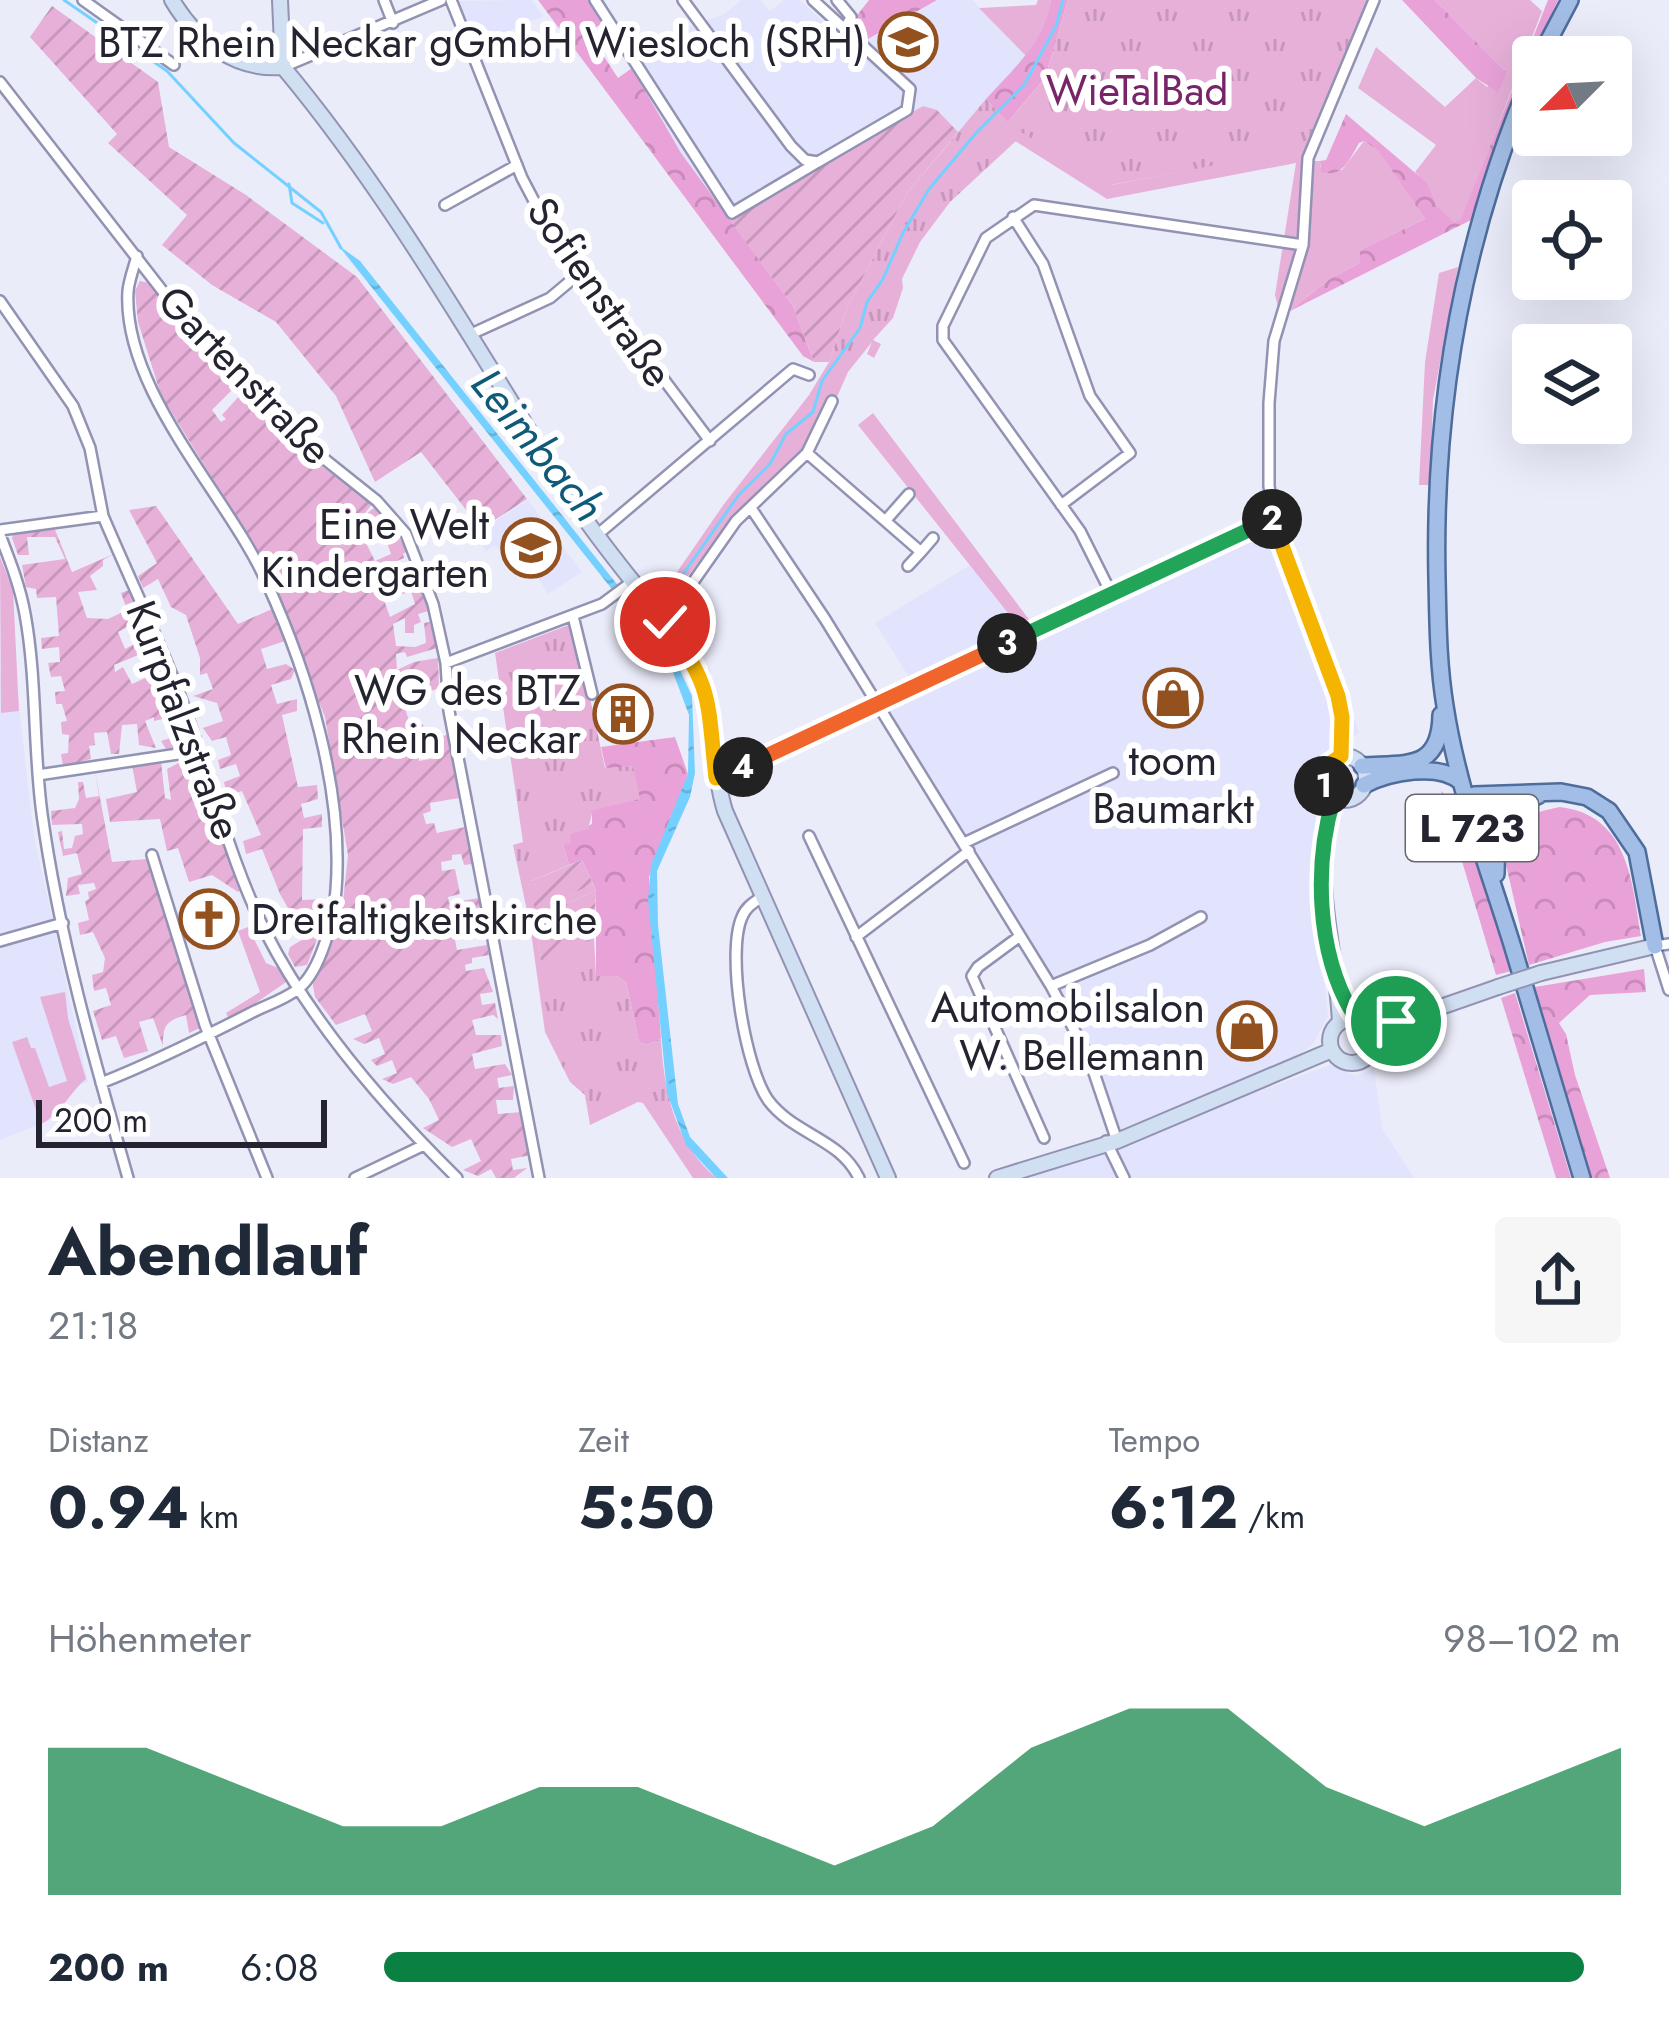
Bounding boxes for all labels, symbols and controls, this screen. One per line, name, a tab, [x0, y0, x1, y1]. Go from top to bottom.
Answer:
school or university icon: BTZ Rhein Neckar gGmbH Wiesloch (SRH)	[877, 11, 939, 73]
place label: BTZ Rhein Neckar gGmbH Wiesloch (SRH)	[98, 12, 866, 73]
north arrow	[1512, 36, 1632, 156]
map controls	[1512, 36, 1632, 444]
park label: WieTalBad	[1046, 60, 1228, 121]
button: locate	[1512, 180, 1632, 300]
street label: Sofienstraße	[512, 185, 688, 399]
street label: Gartenstraße	[144, 272, 346, 478]
button: layers	[1512, 324, 1632, 444]
water label: Leimbach	[456, 354, 620, 536]
pin: 2	[1242, 489, 1302, 549]
place label: Eine Welt Kindergarten	[261, 494, 489, 603]
text: 2	[1261, 495, 1283, 542]
school or university icon: Eine Welt Kindergarten	[500, 517, 562, 579]
pin	[614, 571, 716, 673]
icon: check	[632, 589, 698, 655]
street label: Kurpfalzstraße	[111, 592, 257, 848]
pin: 3	[977, 613, 1037, 673]
text: 3	[997, 619, 1017, 666]
place label: WG des BTZ Rhein Neckar	[341, 660, 582, 769]
shop icon: toom Baumarkt	[1142, 667, 1204, 729]
building icon: WG des BTZ Rhein Neckar	[592, 683, 654, 745]
place label: toom Baumarkt	[1092, 730, 1254, 839]
pin: 4	[713, 737, 773, 797]
text: 4	[731, 743, 755, 790]
pin: 1	[1294, 756, 1354, 816]
text: 1	[1316, 762, 1332, 809]
road number: L 723	[1406, 795, 1538, 861]
church icon: Dreifaltigkeitskirche	[178, 888, 240, 950]
place label: Dreifaltigkeitskirche	[251, 889, 597, 950]
pin	[1345, 970, 1447, 1072]
place label: Automobilsalon W. Bellemann	[931, 977, 1205, 1086]
icon: arrive	[1363, 988, 1429, 1054]
shop icon: Automobilsalon W. Bellemann	[1216, 1000, 1278, 1062]
scale bar	[36, 1094, 327, 1147]
text: 200 m	[54, 1097, 148, 1144]
text: Abendlauf	[48, 1204, 368, 1300]
button: share	[1495, 1217, 1621, 1343]
text: 21:18	[48, 1297, 138, 1354]
text: Distanz	[48, 1417, 149, 1464]
text: Zeit	[578, 1417, 629, 1464]
text: Tempo	[1109, 1417, 1200, 1464]
text: 0.94	[48, 1464, 189, 1551]
text: 5:50	[578, 1464, 715, 1551]
text: 6:12	[1109, 1464, 1238, 1551]
text: km	[189, 1493, 239, 1540]
text: /km	[1238, 1493, 1305, 1540]
text: Höhenmeter	[48, 1610, 252, 1667]
text: 98–102 m	[1443, 1610, 1621, 1667]
text: 200 m	[48, 1939, 169, 1996]
text: 6:08	[240, 1939, 319, 1996]

